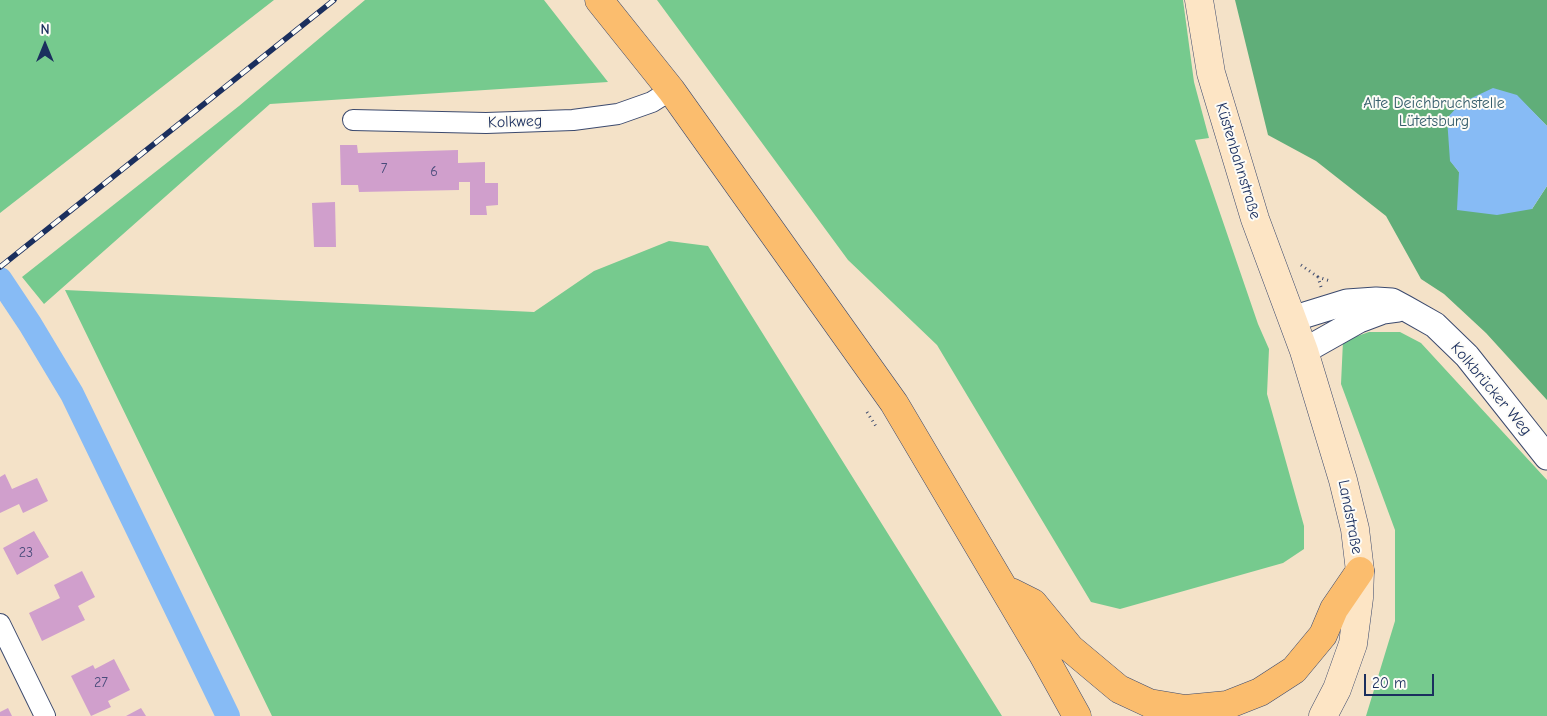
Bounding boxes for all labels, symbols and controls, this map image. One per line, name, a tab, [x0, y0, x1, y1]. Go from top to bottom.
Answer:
north arrow	[20, 20, 70, 70]
text: N	[40, 21, 50, 38]
park label: Alte Deichbruchstelle Lütetsburg	[1363, 93, 1505, 131]
street label: Küstenbahnstraße	[1211, 100, 1265, 222]
street label: Kolkweg	[487, 111, 543, 133]
house number: 7	[381, 161, 387, 177]
house number: 6	[430, 164, 438, 180]
street label: Kolkbrücker Weg	[1446, 338, 1536, 440]
street label: Landstraße	[1333, 478, 1367, 556]
house number: 23	[19, 545, 33, 561]
scale bar	[1367, 664, 1437, 696]
text: 20 m	[1372, 674, 1406, 692]
house number: 27	[94, 675, 108, 691]

